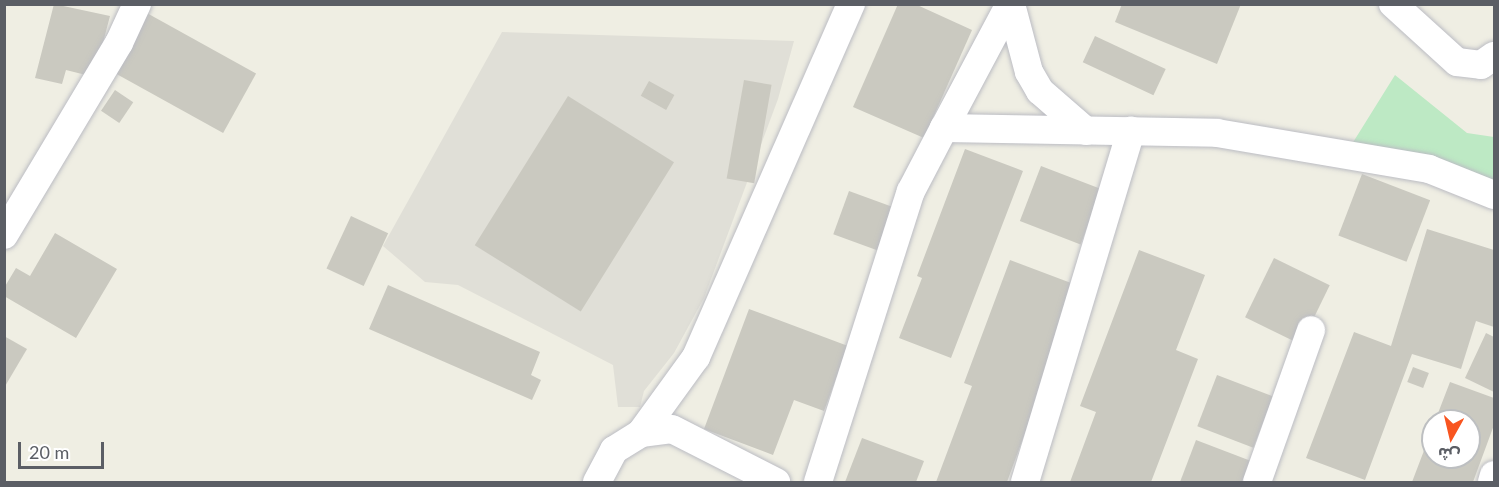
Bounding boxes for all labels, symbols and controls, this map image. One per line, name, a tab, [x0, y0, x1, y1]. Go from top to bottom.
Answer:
north arrow	[1421, 409, 1481, 469]
scale bar	[21, 430, 106, 468]
text: 20 m	[29, 441, 69, 463]
text: ش	[1437, 444, 1461, 466]

